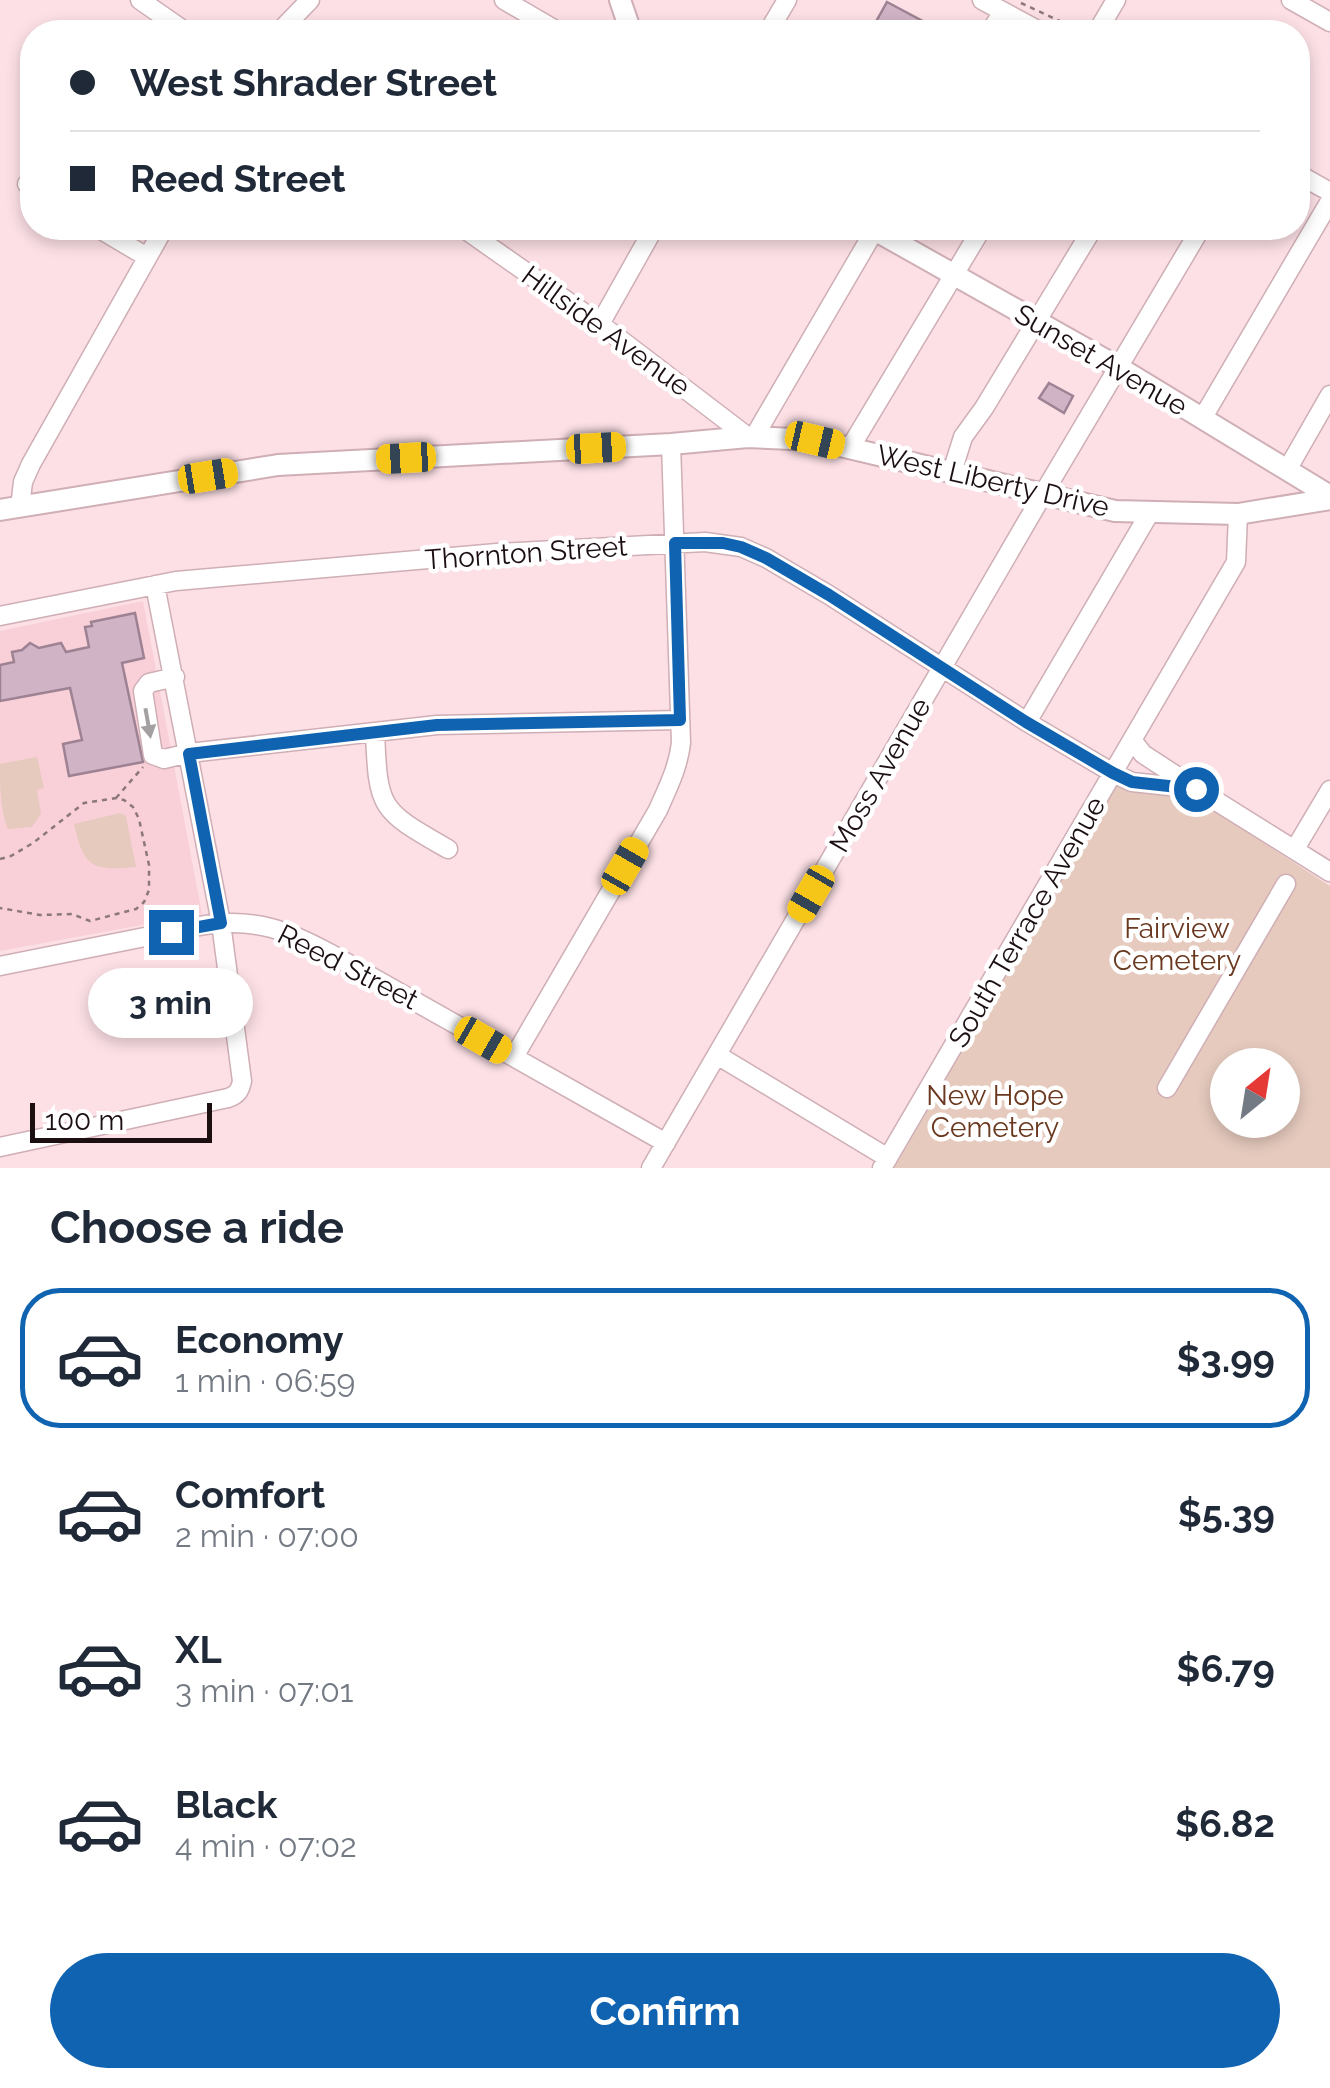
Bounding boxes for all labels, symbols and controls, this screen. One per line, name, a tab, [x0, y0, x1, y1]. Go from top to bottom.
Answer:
text: West Shrader Street	[130, 60, 497, 105]
text: Reed Street	[130, 156, 346, 201]
street label: Hillside Avenue	[515, 259, 697, 403]
street label: Sunset Avenue	[1009, 297, 1193, 423]
car	[782, 419, 848, 461]
car	[565, 431, 627, 465]
street label: West Liberty Drive	[874, 438, 1112, 524]
car	[375, 441, 437, 475]
car	[176, 456, 240, 496]
street label: Thornton Street	[424, 529, 629, 577]
street label: Moss Avenue	[823, 692, 937, 858]
one-way arrow	[141, 708, 156, 740]
route start	[1174, 767, 1219, 812]
street label: South Terrace Avenue	[942, 791, 1112, 1053]
car	[597, 833, 653, 899]
car	[783, 861, 839, 927]
route end	[149, 910, 194, 955]
park label: Fairview Cemetery	[1113, 912, 1241, 977]
street label: Reed Street	[272, 918, 424, 1017]
callout: 3 min	[89, 967, 254, 1037]
text: 3 min	[129, 984, 212, 1021]
car	[450, 1012, 516, 1068]
north arrow	[1210, 1048, 1300, 1138]
map controls	[1210, 1048, 1300, 1138]
park label: New Hope Cemetery	[926, 1079, 1064, 1144]
scale bar	[30, 1098, 212, 1142]
text: 100 m	[45, 1104, 124, 1137]
text: Choose a ride	[50, 1201, 344, 1254]
icon: car	[55, 1313, 145, 1403]
text: Economy	[175, 1317, 344, 1362]
text: $3.99	[1177, 1336, 1275, 1381]
text: 1 min · 06:59	[175, 1362, 355, 1399]
icon: car	[55, 1468, 145, 1558]
text: Comfort	[175, 1472, 325, 1517]
text: $5.39	[1178, 1491, 1275, 1536]
text: 2 min · 07:00	[175, 1517, 359, 1554]
icon: car	[55, 1623, 145, 1713]
text: XL	[175, 1627, 222, 1672]
text: $6.79	[1176, 1646, 1275, 1691]
text: 3 min · 07:01	[175, 1672, 353, 1709]
icon: car	[55, 1778, 145, 1868]
text: Black	[175, 1782, 277, 1827]
text: $6.82	[1175, 1801, 1275, 1846]
text: 4 min · 07:02	[175, 1827, 357, 1864]
button: Confirm	[50, 1953, 1280, 2068]

